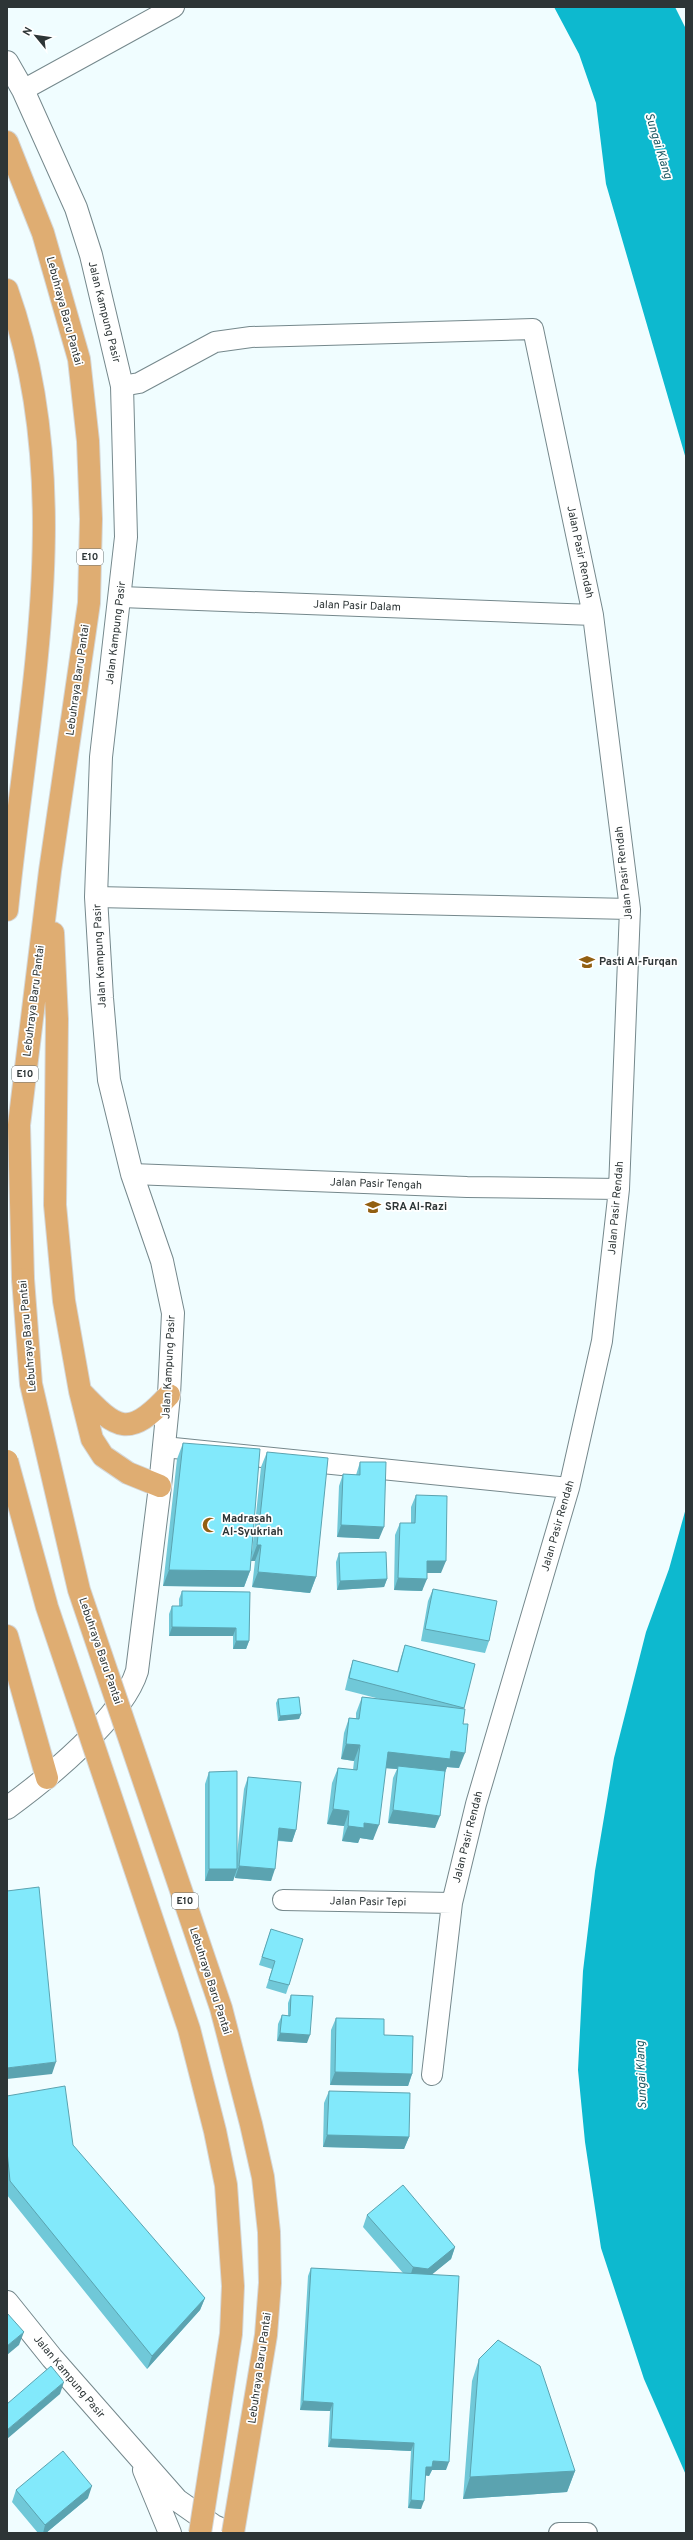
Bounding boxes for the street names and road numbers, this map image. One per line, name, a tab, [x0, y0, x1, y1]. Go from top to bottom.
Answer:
street label: Lebuhraya Baru Pantai	[43, 255, 85, 367]
street label: Jalan Kampung Pasir	[85, 260, 124, 365]
street label: Jalan Pasir Rendah	[563, 504, 597, 600]
road number: E10	[77, 549, 103, 565]
street label: Jalan Kampung Pasir	[103, 580, 129, 686]
street label: Jalan Pasir Dalam	[313, 597, 401, 615]
street label: Lebuhraya Baru Pantai	[63, 624, 93, 736]
street label: Jalan Pasir Rendah	[612, 825, 636, 921]
street label: Jalan Kampung Pasir	[90, 903, 110, 1008]
street label: Lebuhraya Baru Pantai	[20, 945, 48, 1057]
road number: E10	[12, 1066, 38, 1082]
street label: Jalan Pasir Rendah	[605, 1160, 627, 1256]
street label: Jalan Pasir Tengah	[330, 1175, 422, 1193]
street label: Lebuhraya Baru Pantai	[16, 1280, 40, 1392]
street label: Jalan Kampung Pasir	[159, 1314, 179, 1419]
street label: Jalan Pasir Rendah	[538, 1479, 578, 1573]
street label: Lebuhraya Baru Pantai	[75, 1596, 125, 1706]
street label: Jalan Pasir Rendah	[450, 1790, 486, 1884]
road number: E10	[172, 1893, 198, 1909]
street label: Jalan Pasir Tepi	[330, 1894, 406, 1910]
street label: Lebuhraya Baru Pantai	[186, 1926, 234, 2036]
street label: Lebuhraya Baru Pantai	[245, 2312, 275, 2424]
street label: Jalan Kampung Pasir	[30, 2333, 108, 2422]

